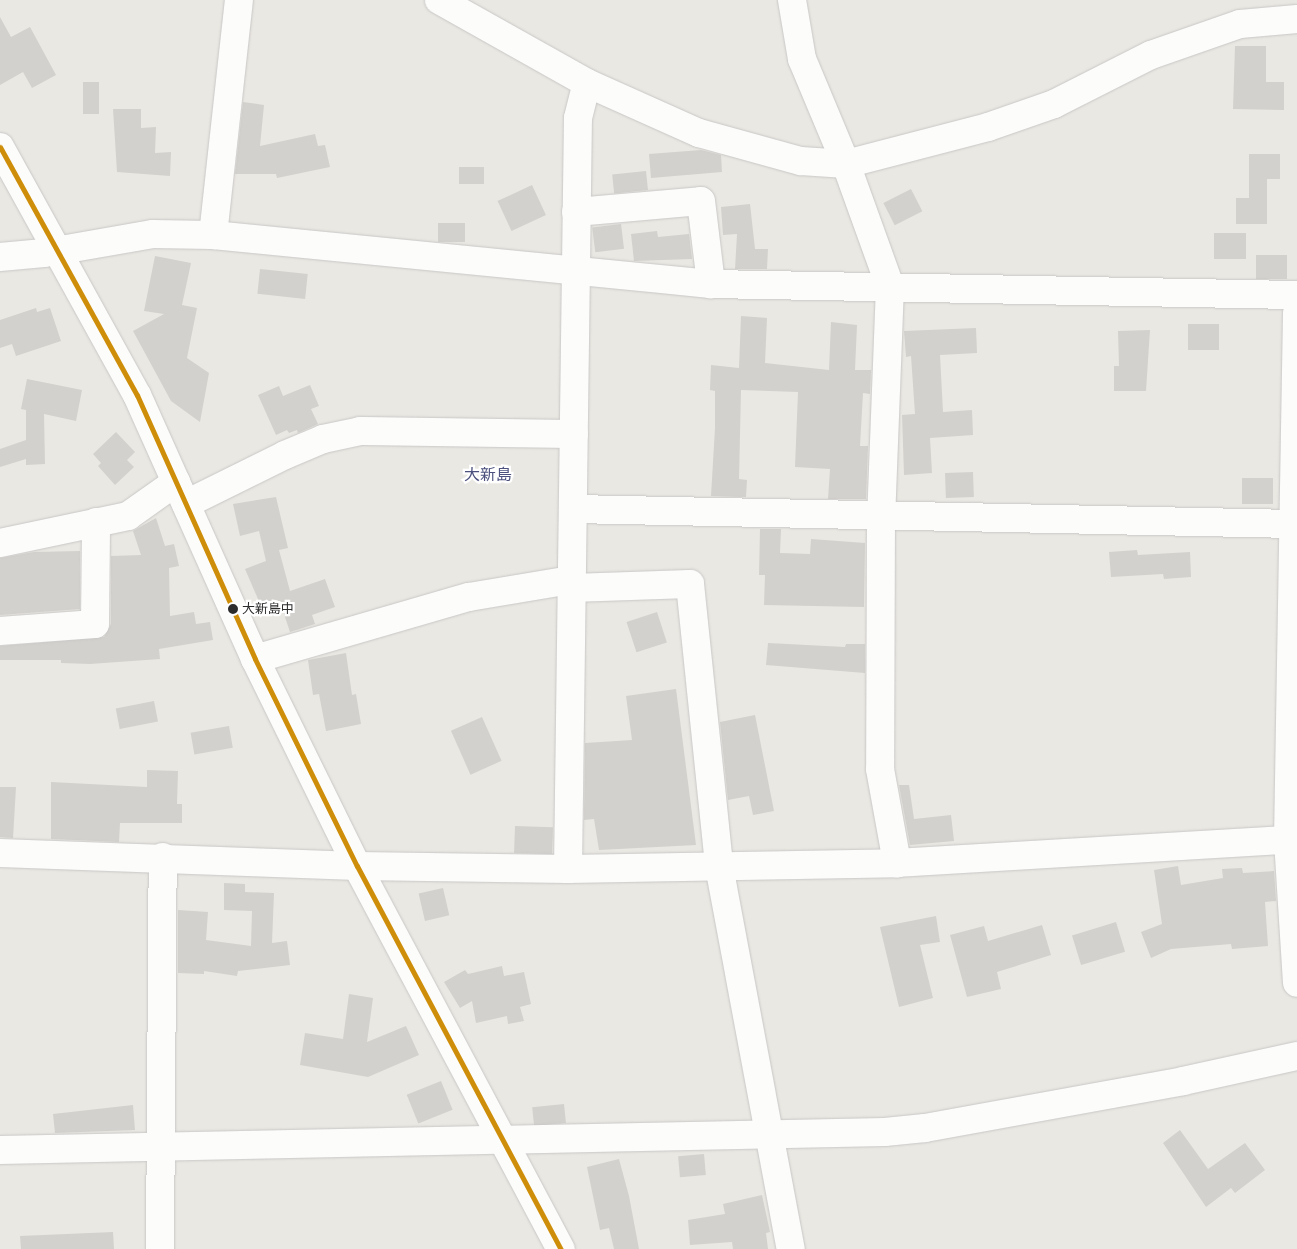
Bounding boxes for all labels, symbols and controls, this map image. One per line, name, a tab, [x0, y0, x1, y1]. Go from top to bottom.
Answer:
district label: 大新島	[464, 465, 512, 485]
place label: 大新島中	[242, 601, 294, 617]
marker: 大新島中	[228, 604, 238, 614]

